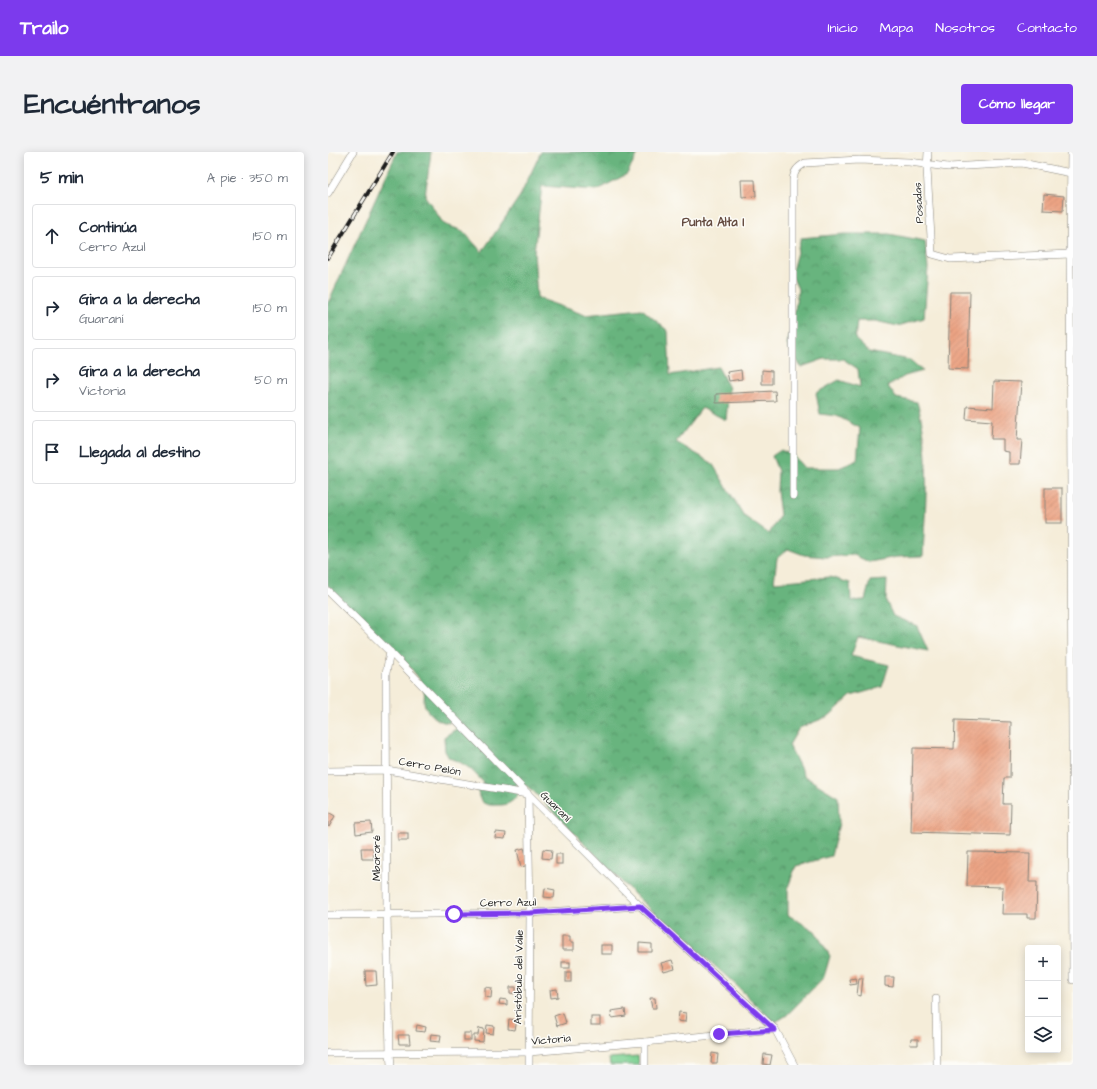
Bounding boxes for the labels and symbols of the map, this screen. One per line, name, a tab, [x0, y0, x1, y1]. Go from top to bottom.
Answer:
street label: Posadas	[910, 182, 927, 224]
district label: Punta Alta I	[682, 214, 745, 231]
street label: Cerro Pelón	[398, 754, 463, 779]
street label: Guaraní	[537, 788, 574, 825]
street label: Mbororé	[369, 835, 384, 881]
street label: Cerro Azul	[480, 895, 537, 910]
route start	[445, 905, 463, 923]
street label: Aristóbulo del Valle	[510, 930, 527, 1024]
route end	[710, 1025, 728, 1043]
street label: Victoria	[531, 1030, 572, 1049]

